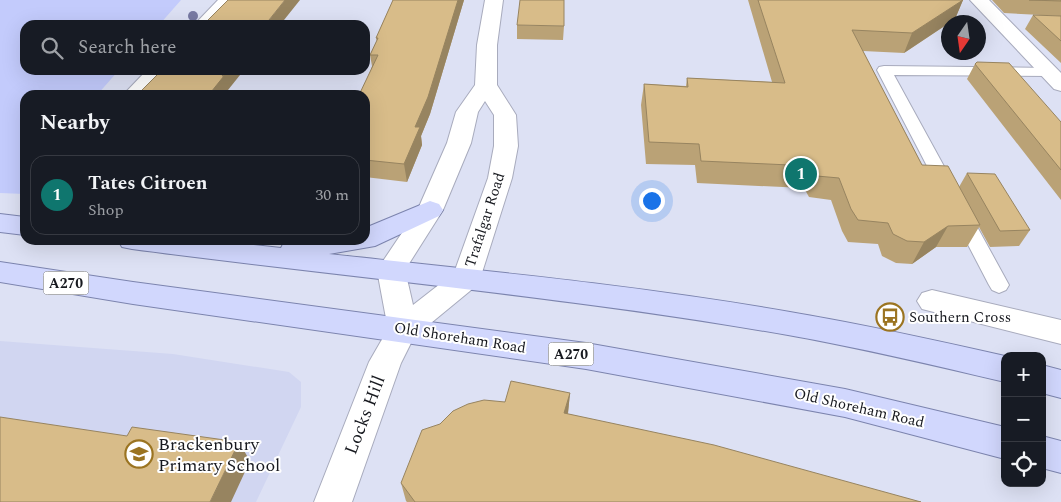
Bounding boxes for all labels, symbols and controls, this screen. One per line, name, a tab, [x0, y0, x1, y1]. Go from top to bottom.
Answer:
north arrow	[941, 15, 986, 60]
search box	[20, 20, 370, 75]
text: Search here	[78, 33, 177, 62]
icon: search	[38, 34, 66, 62]
text: Nearby	[40, 107, 110, 139]
pin: 1	[785, 155, 817, 193]
text: Tates Citroen	[88, 169, 207, 198]
street label: Trafalgar Road	[459, 170, 511, 270]
text: 1	[53, 183, 61, 207]
text: 30 m	[315, 183, 349, 207]
your location	[639, 188, 665, 214]
text: Shop	[88, 198, 124, 222]
road number: A270	[44, 272, 88, 294]
bus stop icon: Southern Cross	[875, 302, 905, 332]
place label: Southern Cross	[909, 306, 1011, 329]
street label: Old Shoreham Road	[392, 316, 528, 360]
road number: A270	[548, 342, 594, 366]
map controls	[1001, 352, 1046, 487]
button: +	[1001, 352, 1046, 397]
street label: Locks Hill	[338, 372, 392, 458]
street label: Old Shoreham Road	[792, 382, 926, 434]
button: −	[1001, 397, 1046, 442]
place label: Brackenbury Primary School	[158, 431, 280, 479]
school or university icon: Brackenbury Primary School	[124, 439, 154, 469]
button: locate	[1001, 442, 1046, 487]

